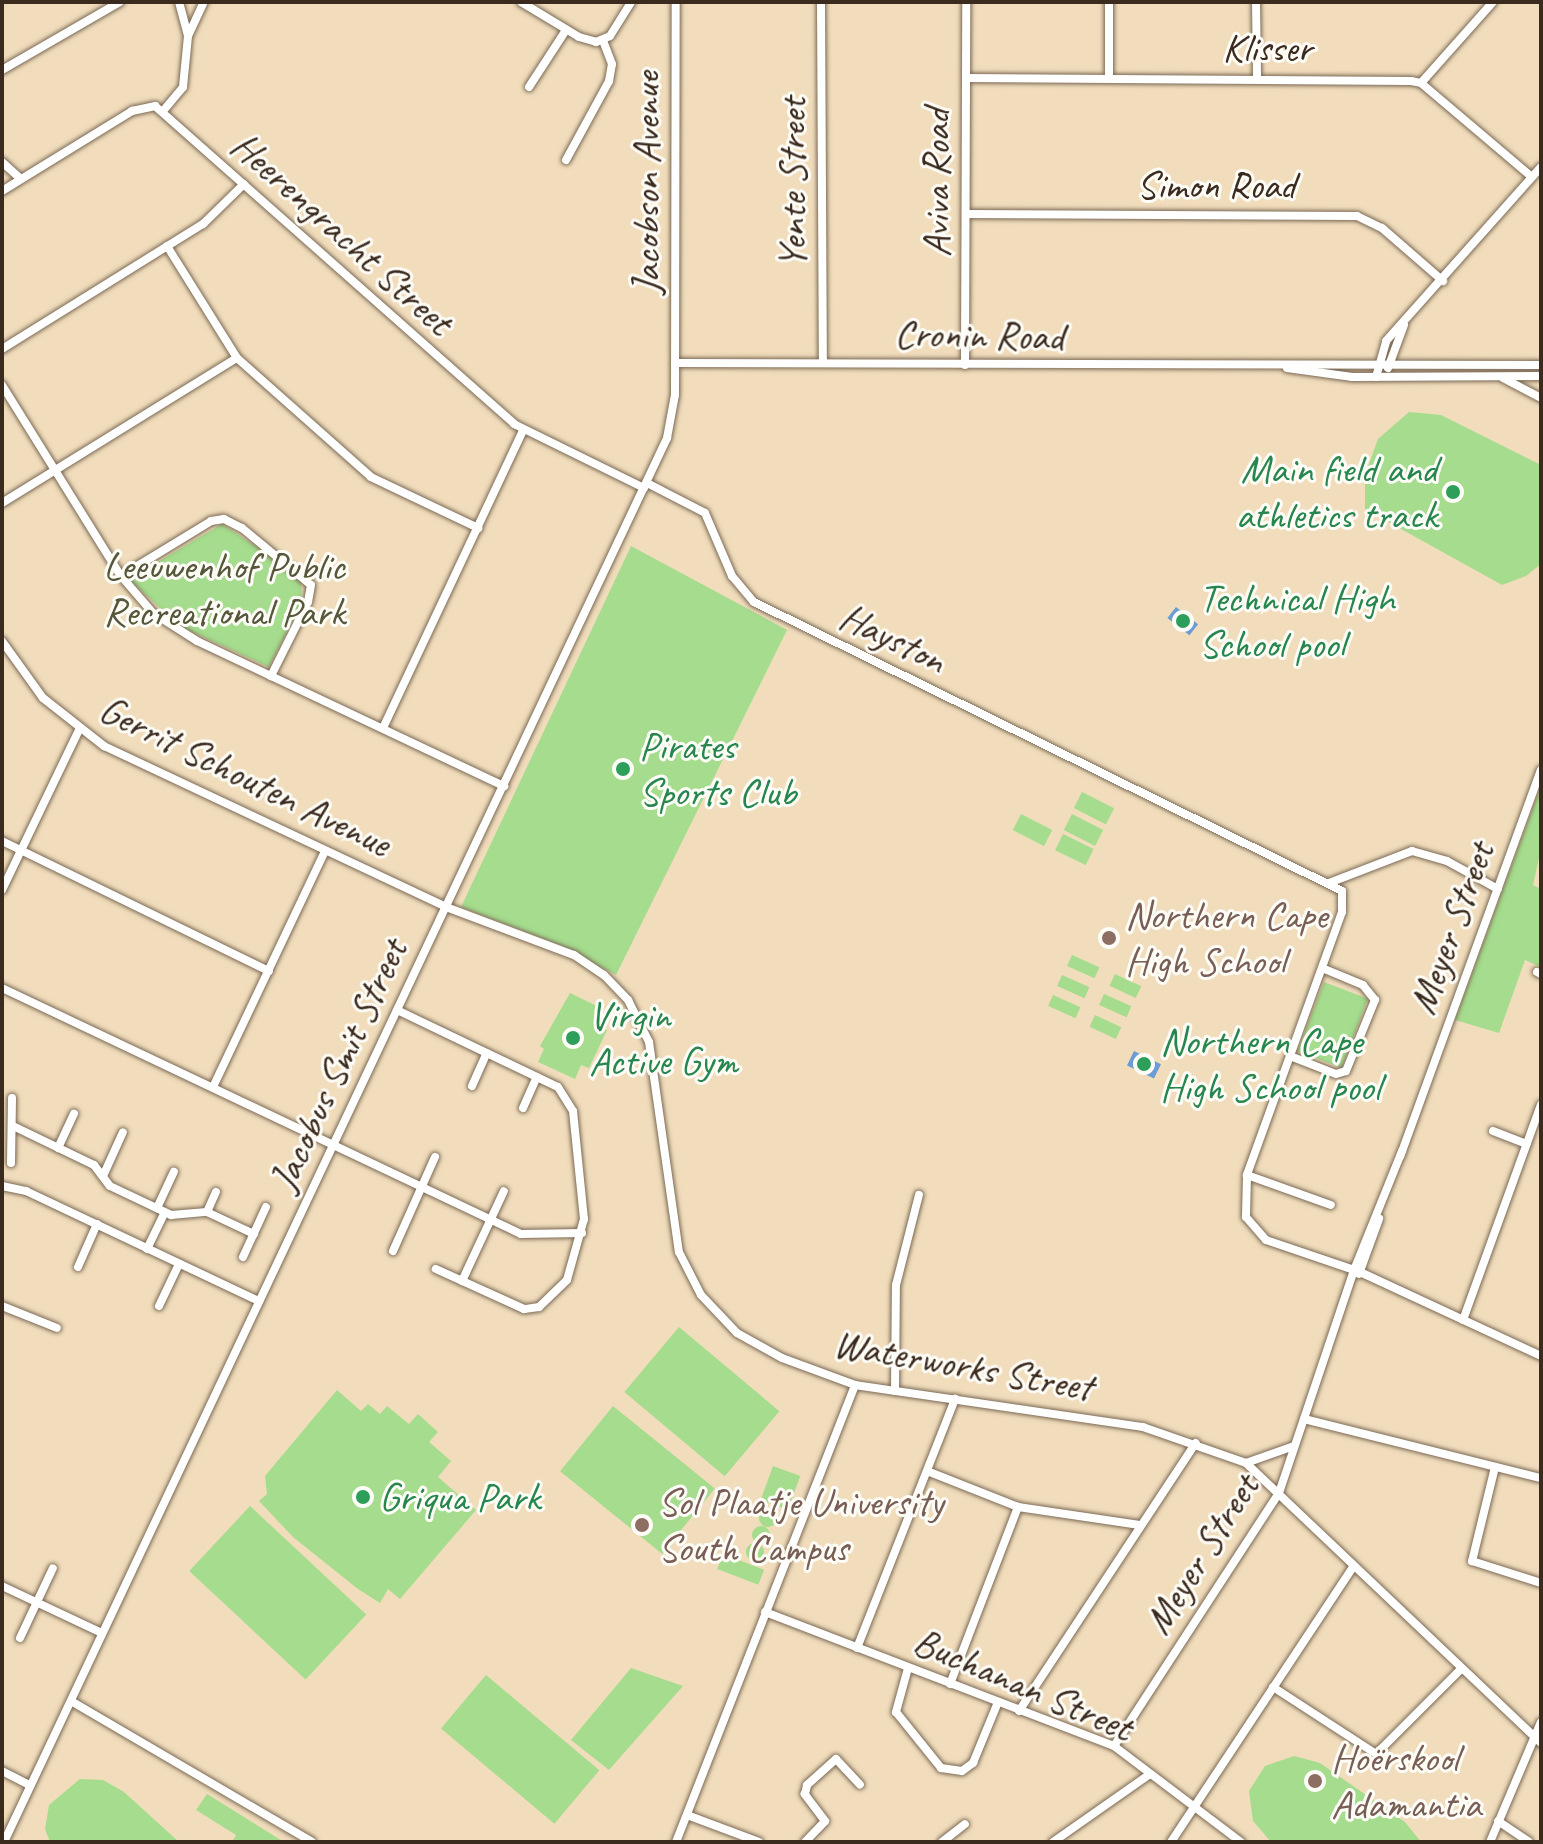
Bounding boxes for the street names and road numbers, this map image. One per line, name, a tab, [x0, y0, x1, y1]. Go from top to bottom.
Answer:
street label: Klisser	[1222, 24, 1312, 72]
street label: Jacobson Avenue	[622, 72, 670, 294]
street label: Yente Street	[768, 97, 816, 269]
street label: Aviva Road	[912, 110, 960, 256]
street label: Heerengracht Street	[221, 121, 463, 345]
street label: Simon Road	[1137, 161, 1295, 209]
street label: Cronin Road	[895, 310, 1063, 360]
street label: Hayston	[832, 592, 954, 684]
street label: Gerrit Schouten Avenue	[92, 685, 398, 867]
street label: Meyer Street	[1398, 835, 1504, 1021]
street label: Jacobus Smit Street	[259, 931, 417, 1199]
street label: Waterworks Street	[830, 1319, 1096, 1411]
street label: Meyer Street	[1133, 1465, 1269, 1643]
street label: Buchanan Street	[906, 1616, 1140, 1752]

